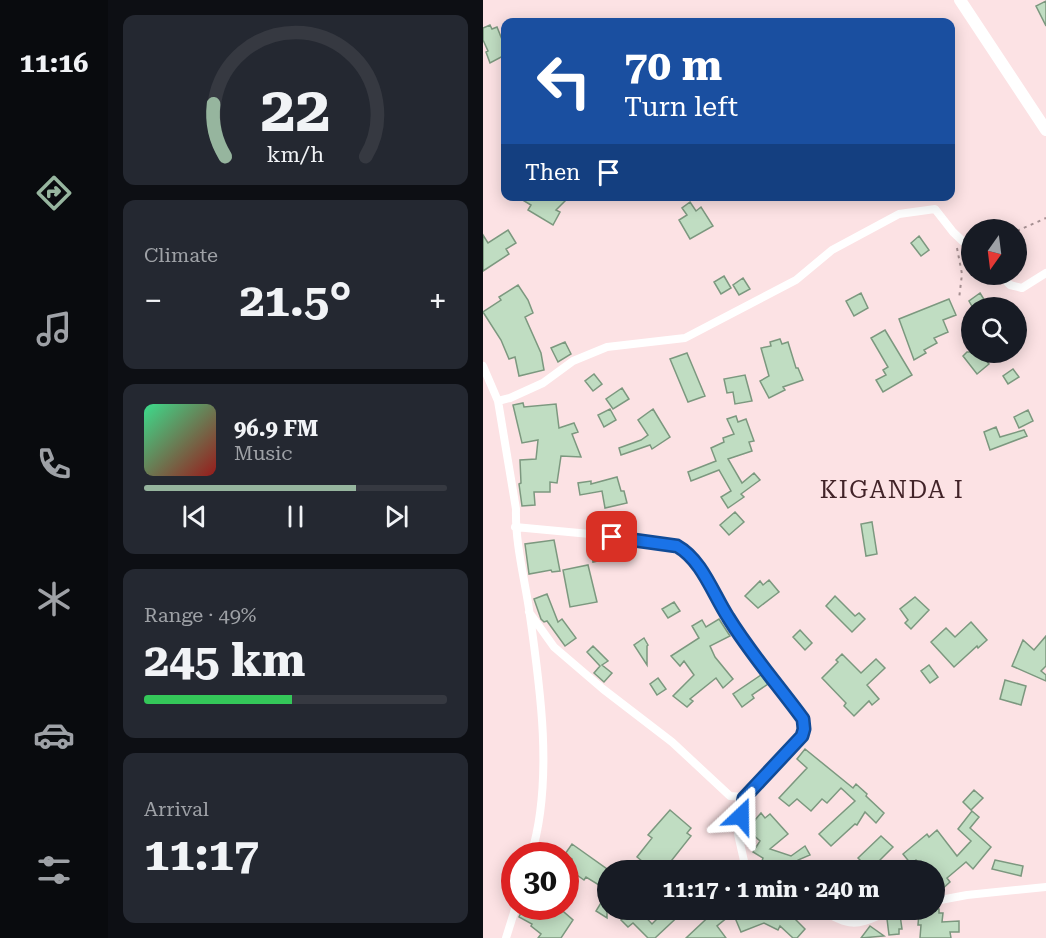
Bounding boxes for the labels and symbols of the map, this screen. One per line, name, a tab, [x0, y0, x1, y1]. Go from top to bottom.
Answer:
north arrow	[961, 219, 1027, 285]
district label: KIGANDA I	[820, 476, 964, 504]
pin	[586, 511, 637, 562]
position arrow	[709, 784, 773, 848]
speed limit sign: 30	[501, 842, 579, 920]

